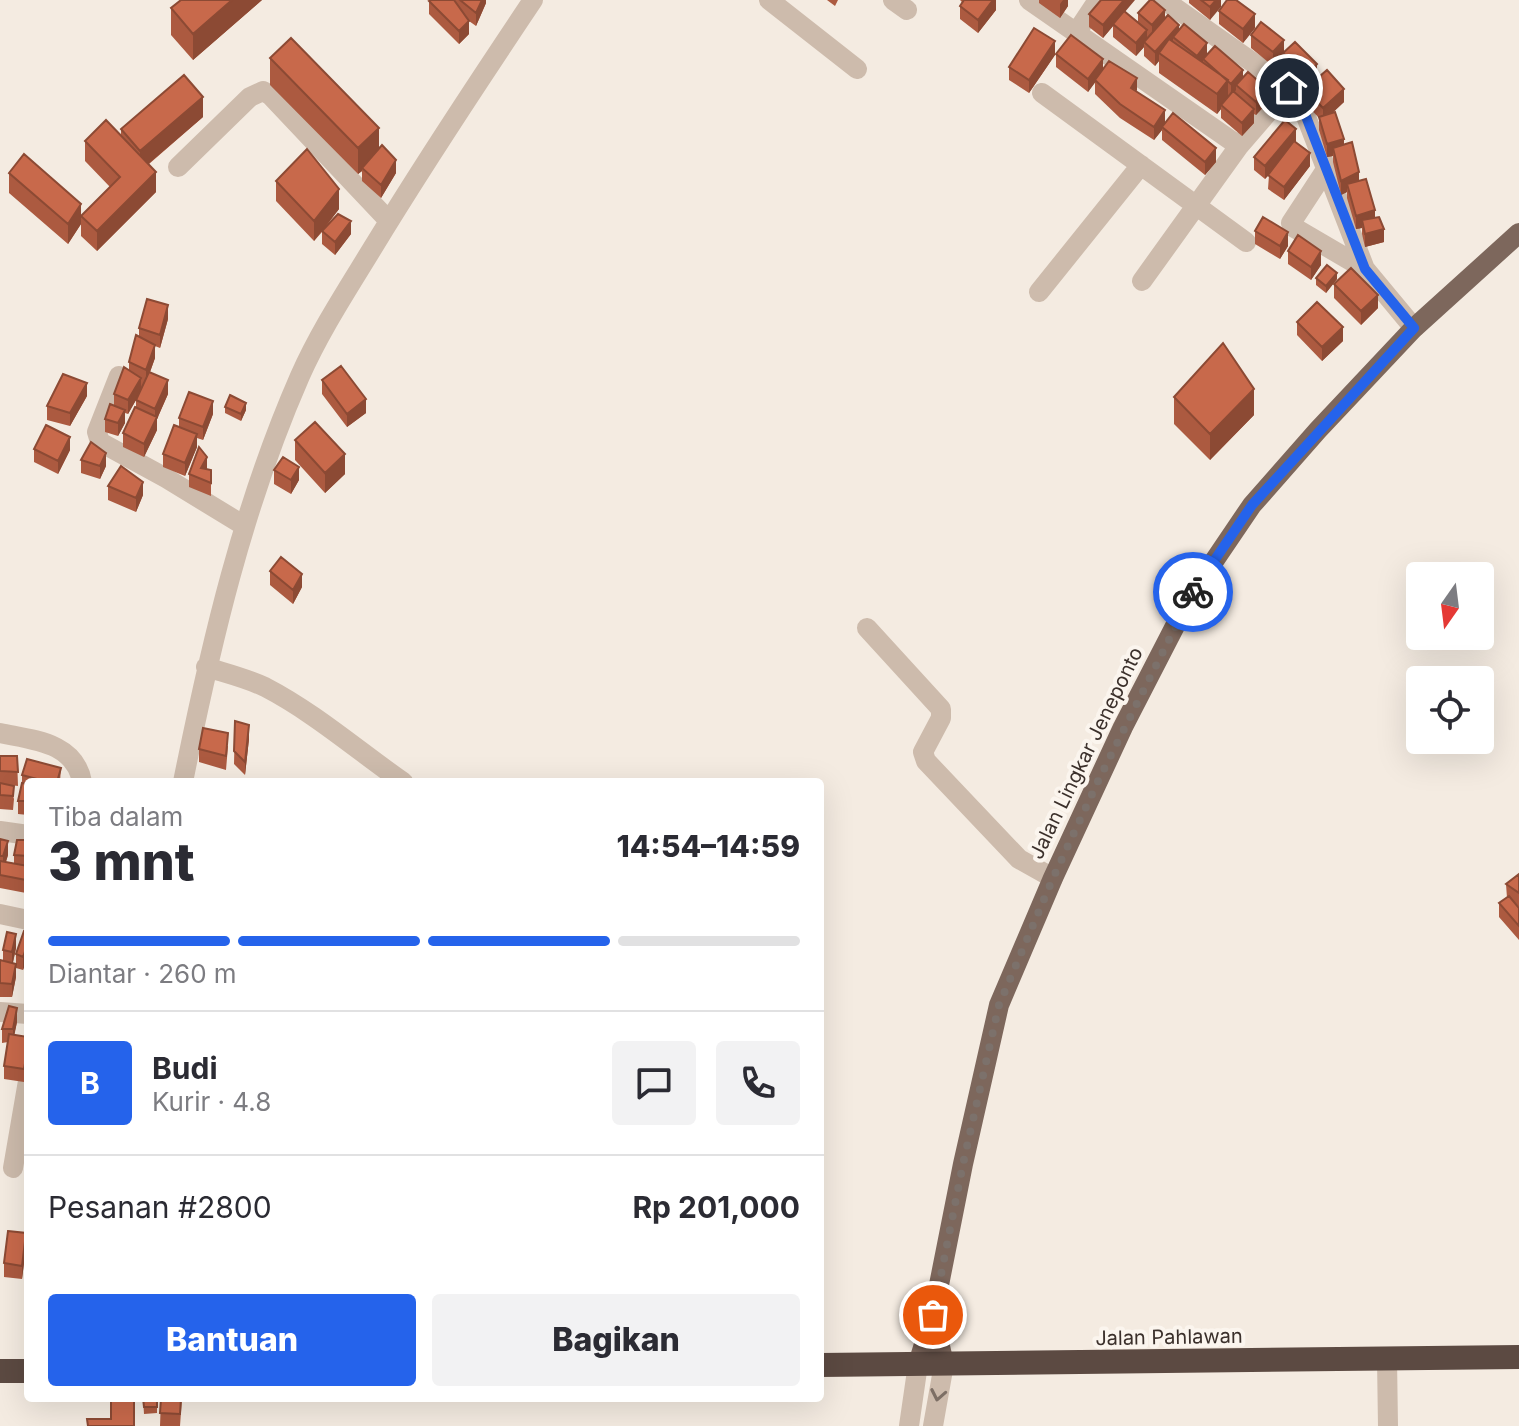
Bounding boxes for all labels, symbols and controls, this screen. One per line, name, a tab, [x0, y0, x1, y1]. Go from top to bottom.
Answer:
pin	[1255, 54, 1323, 122]
icon: home	[1267, 66, 1311, 110]
courier	[1153, 552, 1233, 632]
north arrow	[1406, 562, 1494, 650]
map controls	[1406, 562, 1494, 754]
icon: bike	[1171, 570, 1215, 614]
street label: Jalan Lingkar Jeneponto	[1024, 643, 1148, 863]
button: locate	[1406, 666, 1494, 754]
text: Tiba dalam	[48, 801, 183, 832]
text: 14:54–14:59	[616, 828, 800, 864]
text: 3 mnt	[48, 830, 195, 893]
text: Diantar · 260 m	[48, 958, 237, 989]
button: chat	[612, 1041, 696, 1125]
button: phone	[716, 1041, 800, 1125]
text: Budi	[152, 1050, 218, 1086]
text: B	[80, 1065, 100, 1101]
text: Kurir · 4.8	[152, 1086, 271, 1117]
text: Pesanan #2800	[48, 1189, 272, 1225]
text: Rp 201,000	[632, 1189, 800, 1225]
pin	[899, 1281, 967, 1349]
icon: bag	[911, 1293, 955, 1337]
button: Bantuan	[48, 1294, 416, 1386]
button: Bagikan	[432, 1294, 800, 1386]
street label: Jalan Pahlawan	[1095, 1324, 1243, 1350]
one-way arrow	[931, 1388, 948, 1402]

